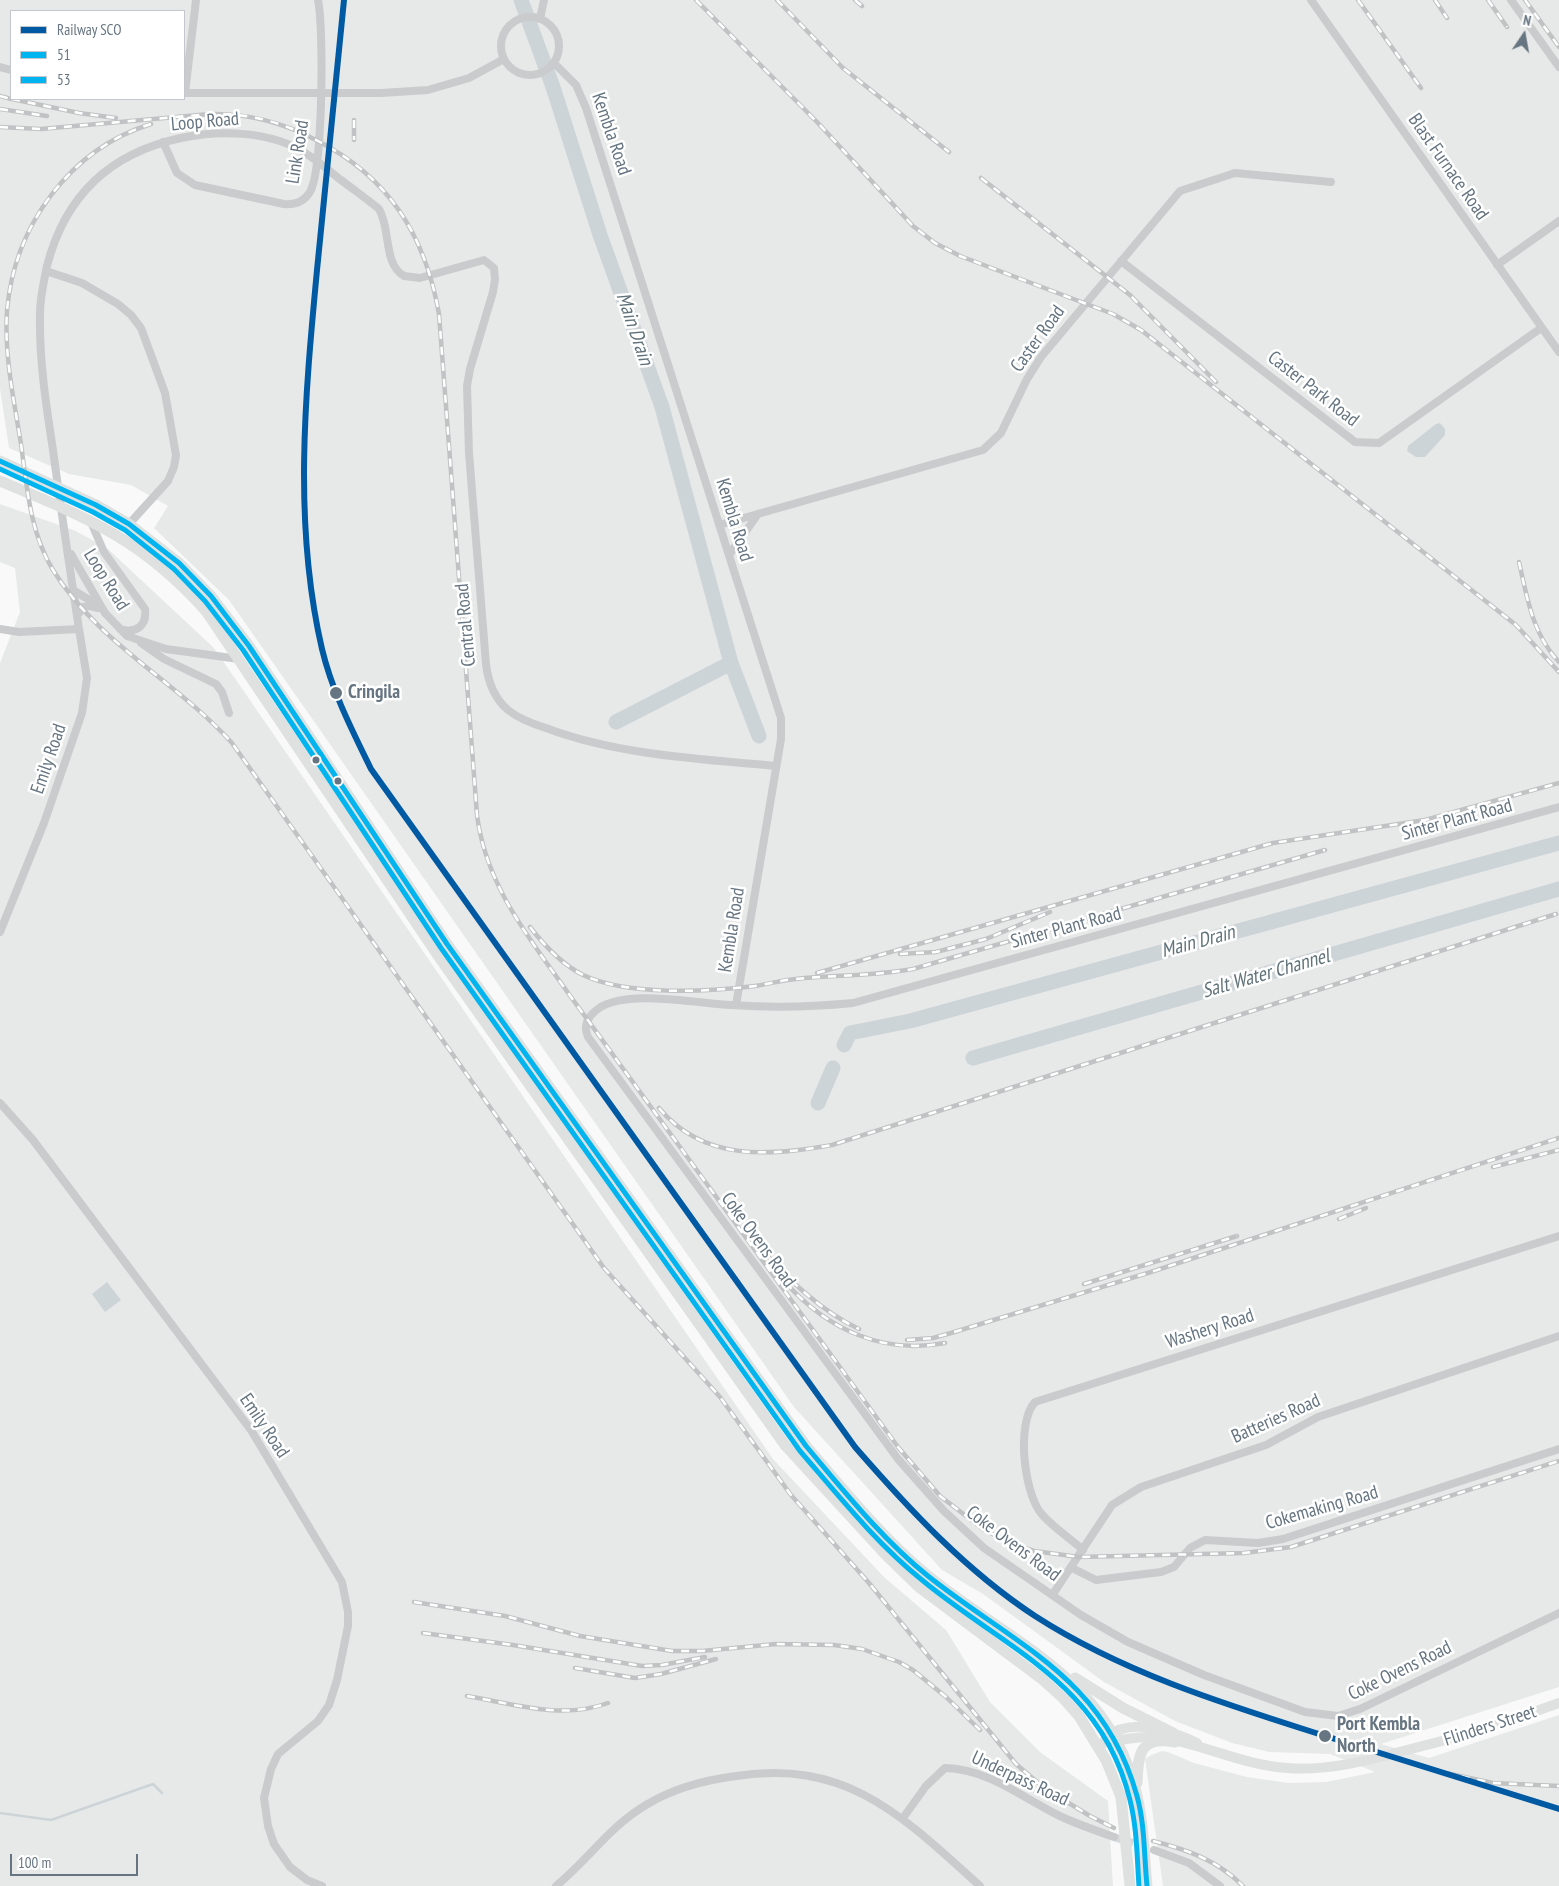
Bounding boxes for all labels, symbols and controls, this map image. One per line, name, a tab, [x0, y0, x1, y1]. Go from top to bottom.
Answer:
legend	[10, 10, 185, 100]
north arrow	[1499, 10, 1549, 60]
text: N	[1522, 11, 1533, 30]
text: Railway SCO	[57, 20, 121, 39]
text: 51	[57, 45, 71, 64]
text: 53	[57, 70, 71, 89]
street label: Kembla Road	[586, 90, 636, 178]
street label: Loop Road	[170, 108, 240, 136]
street label: Blast Furnace Road	[1403, 109, 1493, 225]
street label: Link Road	[282, 119, 314, 185]
water label: Main Drain	[610, 290, 658, 368]
street label: Caster Road	[1006, 301, 1070, 377]
street label: Caster Park Road	[1263, 346, 1363, 432]
street label: Kembla Road	[711, 476, 757, 564]
street label: Loop Road	[78, 545, 134, 615]
street label: Central Road	[451, 583, 481, 667]
place label: Cringila	[348, 682, 400, 704]
marker: Cringila	[328, 685, 344, 701]
street label: Emily Road	[26, 721, 72, 797]
unlabelled marker	[311, 755, 321, 765]
unlabelled marker	[333, 776, 343, 786]
street label: Sinter Plant Road	[1399, 794, 1515, 846]
street label: Kembla Road	[714, 886, 750, 974]
street label: Sinter Plant Road	[1008, 902, 1124, 954]
water label: Main Drain	[1159, 921, 1237, 963]
water label: Salt Water Channel	[1199, 944, 1333, 1004]
street label: Coke Ovens Road	[716, 1188, 800, 1292]
street label: Washery Road	[1163, 1304, 1257, 1354]
street label: Batteries Road	[1228, 1389, 1324, 1449]
street label: Emily Road	[234, 1390, 294, 1462]
street label: Cokemaking Road	[1263, 1481, 1381, 1535]
street label: Coke Ovens Road	[961, 1501, 1065, 1587]
street label: Coke Ovens Road	[1345, 1636, 1455, 1706]
street label: Flinders Street	[1441, 1700, 1539, 1752]
place label: Port Kembla North	[1337, 1714, 1420, 1758]
marker: Port Kembla North	[1317, 1728, 1333, 1744]
street label: Underpass Road	[968, 1747, 1072, 1811]
scale bar	[12, 1844, 140, 1876]
text: 100 m	[18, 1853, 51, 1872]

